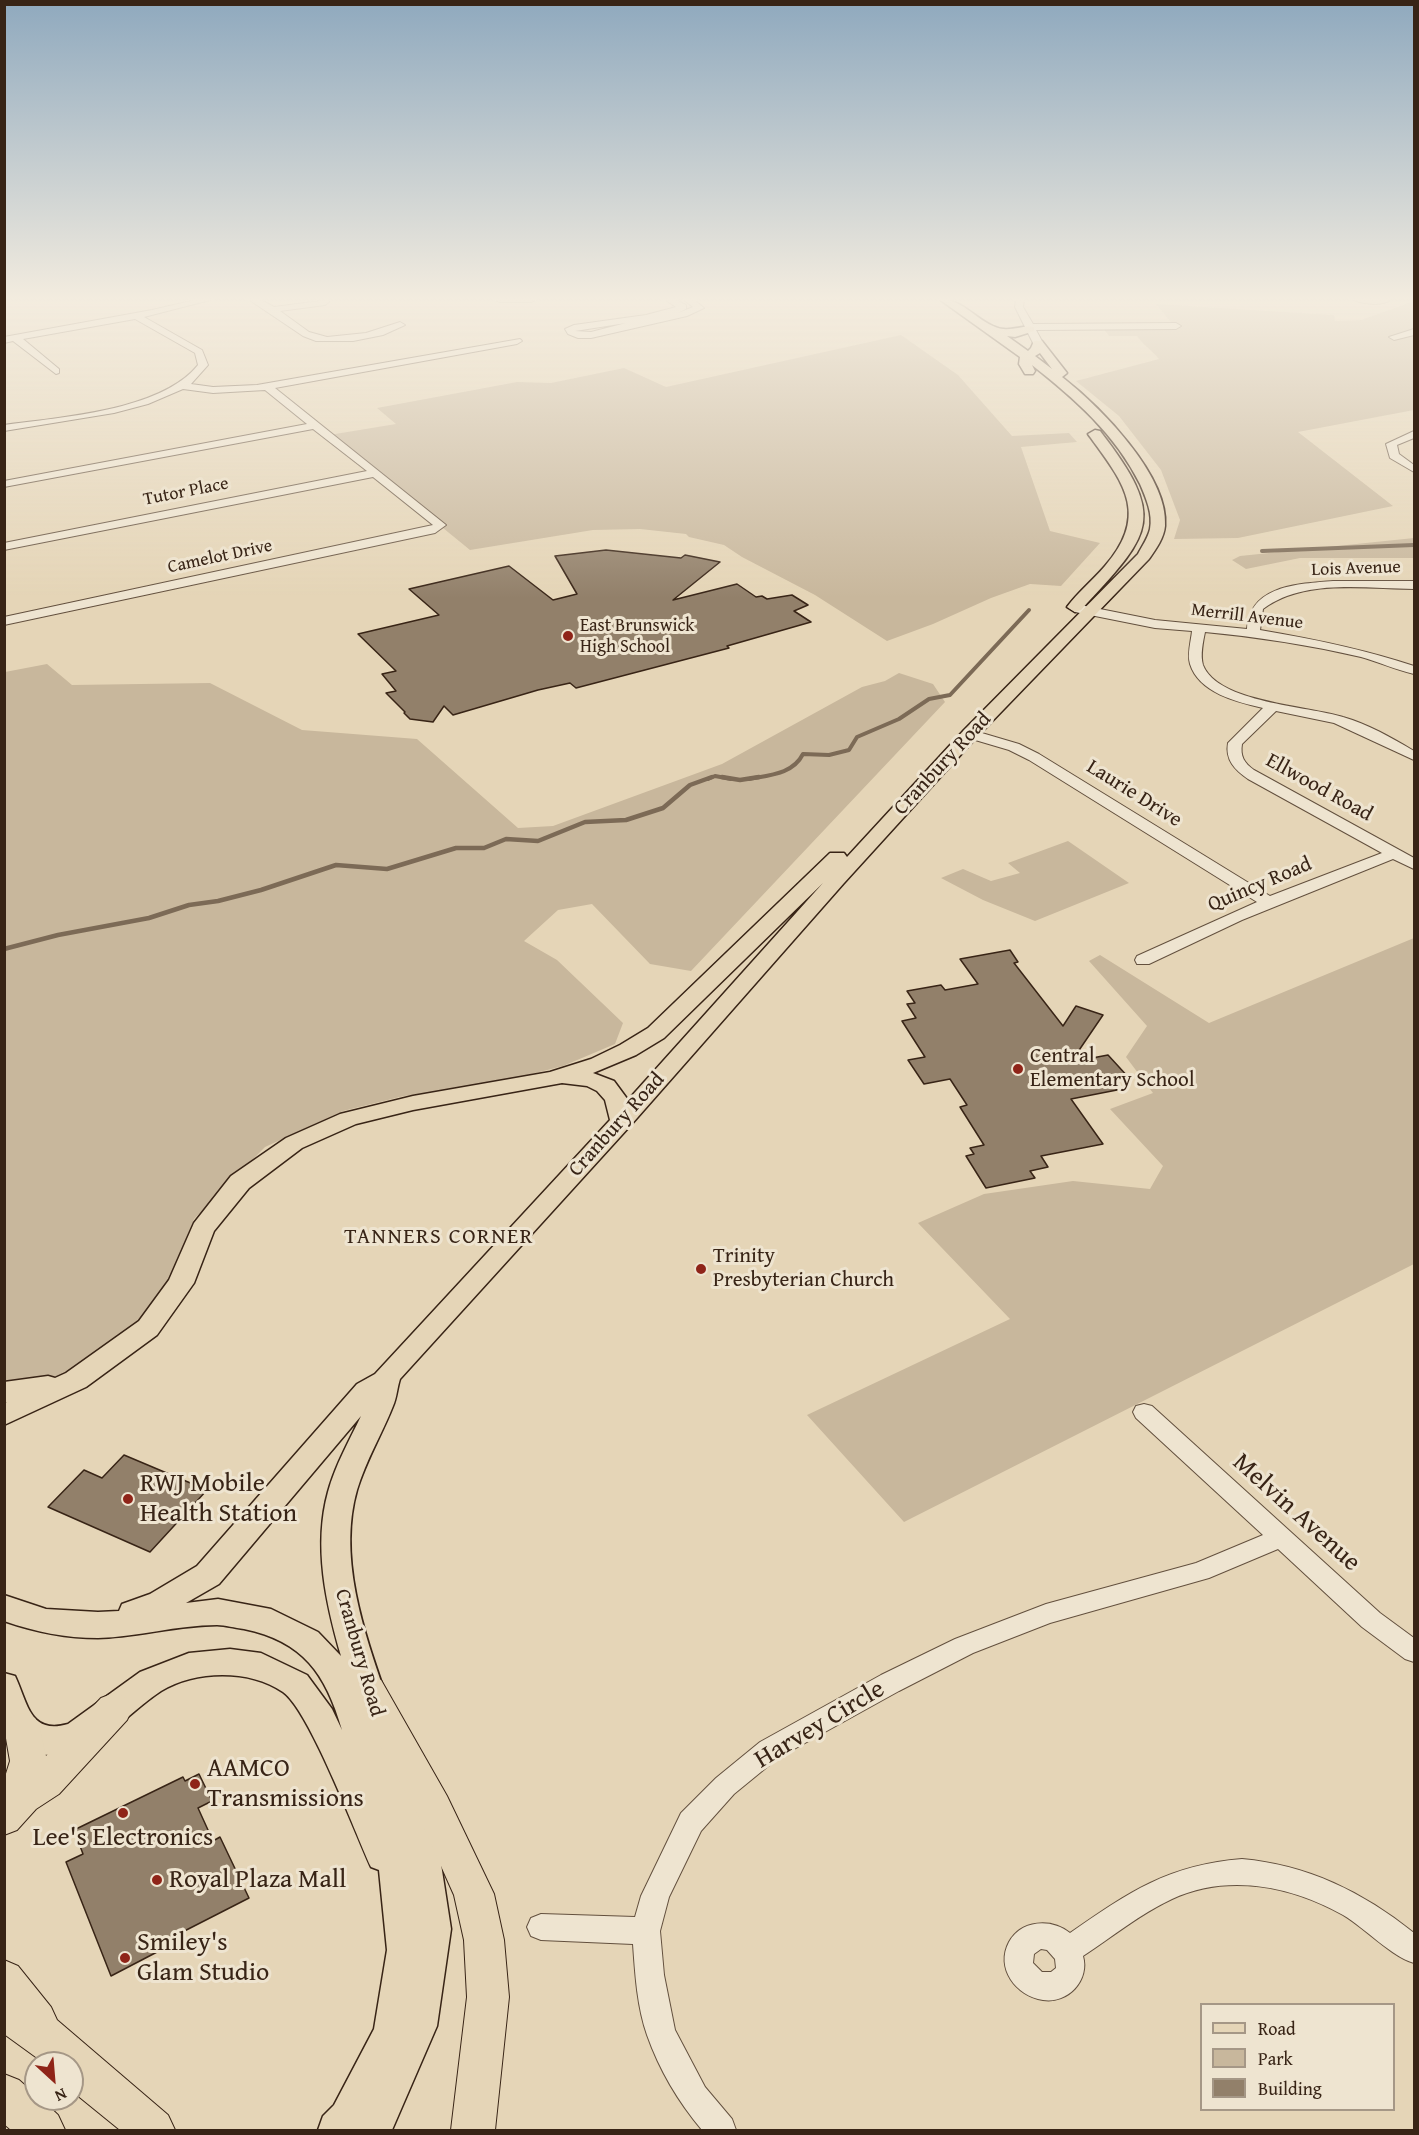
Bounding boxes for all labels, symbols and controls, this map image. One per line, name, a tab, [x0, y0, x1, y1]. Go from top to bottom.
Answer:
street label: Tutor Place	[142, 473, 230, 511]
street label: Camelot Drive	[166, 535, 274, 579]
street label: Lois Avenue	[1311, 557, 1401, 581]
street label: Merrill Avenue	[1190, 599, 1304, 635]
place label: East Brunswick High School	[580, 615, 694, 658]
marker: East Brunswick High School	[561, 629, 575, 643]
street label: Cranbury Road	[889, 707, 997, 821]
street label: Ellwood Road	[1261, 748, 1377, 828]
street label: Laurie Drive	[1082, 755, 1186, 833]
street label: Quincy Road	[1204, 852, 1316, 918]
place label: Central Elementary School	[1030, 1044, 1195, 1094]
marker: Central Elementary School	[1011, 1062, 1025, 1076]
street label: Cranbury Road	[564, 1068, 670, 1182]
district label: TANNERS CORNER	[344, 1224, 534, 1250]
place label: Trinity Presbyterian Church	[713, 1244, 894, 1294]
marker: Trinity Presbyterian Church	[694, 1262, 708, 1276]
street label: Melvin Avenue	[1226, 1447, 1366, 1579]
place label: RWJ Mobile Health Station	[140, 1468, 297, 1530]
marker: RWJ Mobile Health Station	[121, 1492, 135, 1506]
street label: Cranbury Road	[329, 1586, 389, 1720]
street label: Harvey Circle	[749, 1674, 891, 1776]
place label: AAMCO Transmissions	[207, 1753, 364, 1814]
marker: AAMCO Transmissions	[188, 1777, 202, 1791]
marker: Lee's Electronics	[116, 1806, 130, 1820]
place label: Lee's Electronics	[33, 1822, 213, 1854]
place label: Royal Plaza Mall	[169, 1864, 346, 1896]
marker: Royal Plaza Mall	[150, 1873, 164, 1887]
place label: Smiley's Glam Studio	[137, 1927, 269, 1988]
marker: Smiley's Glam Studio	[118, 1951, 132, 1965]
legend	[1200, 2003, 1395, 2111]
text: Road	[1258, 2015, 1296, 2042]
text: Park	[1258, 2045, 1293, 2072]
north arrow	[24, 2051, 84, 2111]
text: Building	[1258, 2075, 1322, 2102]
text: N	[51, 2082, 71, 2109]

